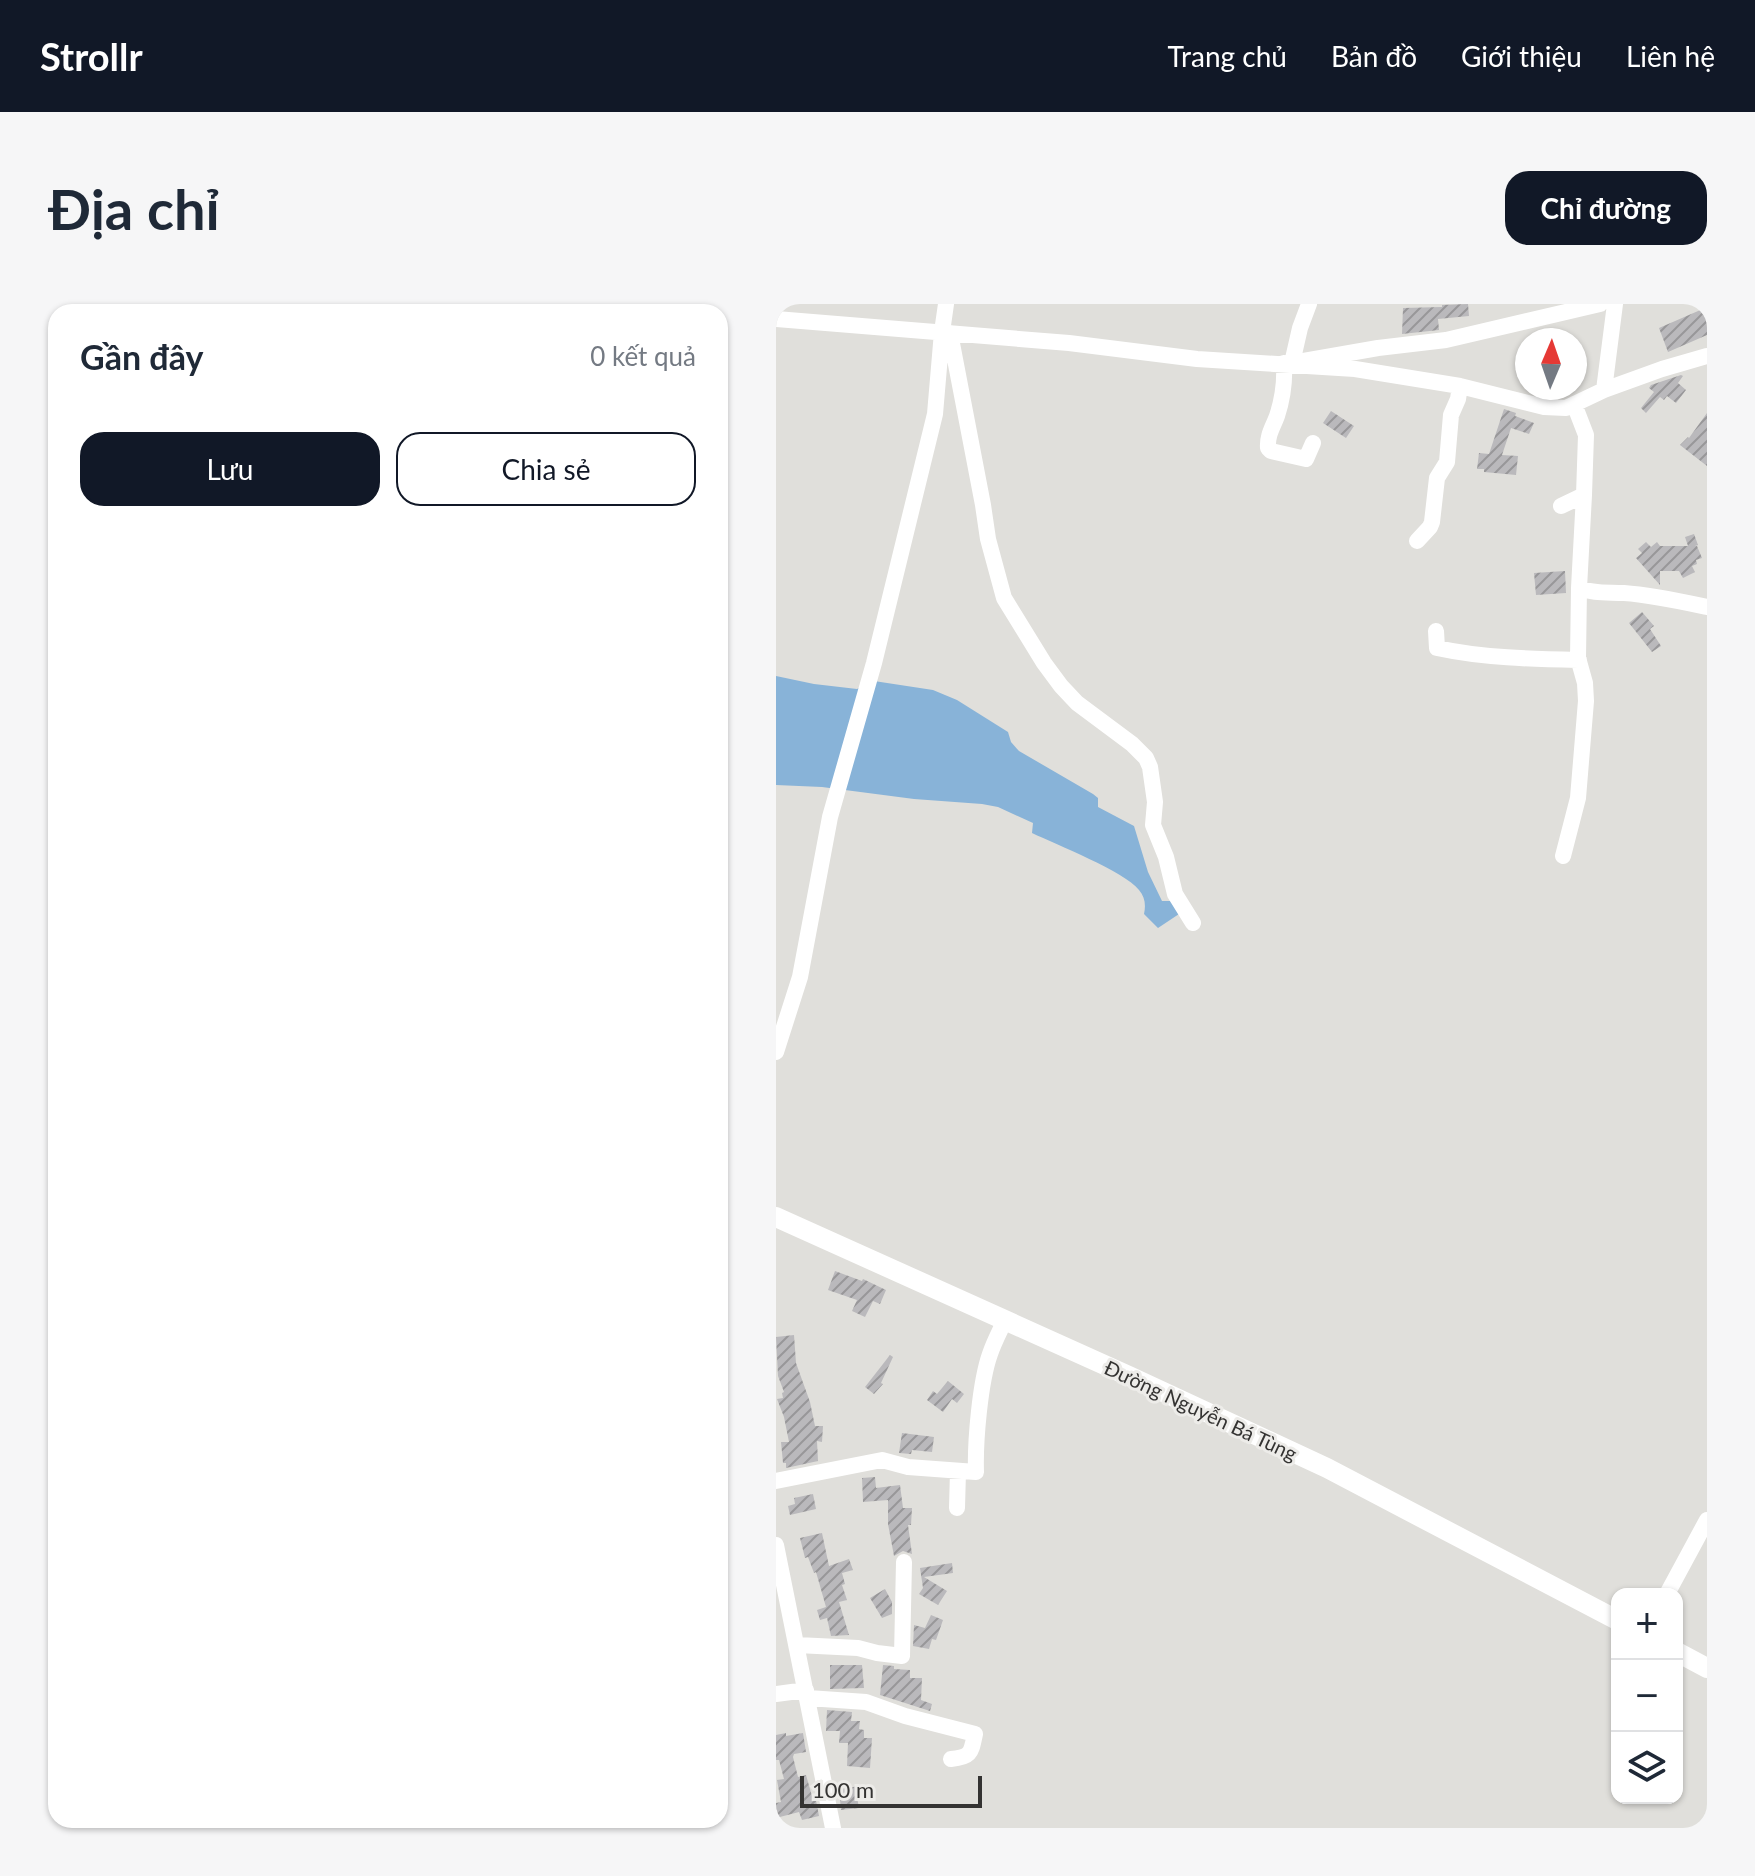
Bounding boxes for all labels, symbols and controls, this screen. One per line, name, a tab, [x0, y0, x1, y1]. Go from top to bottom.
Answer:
text: Strollr	[40, 33, 143, 79]
text: Trang chủ	[1168, 39, 1287, 73]
text: Bản đồ	[1331, 39, 1417, 73]
text: Giới thiệu	[1461, 39, 1582, 73]
text: Liên hệ	[1626, 39, 1715, 73]
button: Chỉ đường	[1505, 171, 1707, 245]
text: Địa chỉ	[48, 175, 220, 242]
north arrow	[1515, 328, 1587, 400]
text: Gần đây	[80, 336, 203, 377]
text: 0 kết quả	[590, 340, 696, 372]
button: Lưu	[80, 432, 380, 506]
button: Chia sẻ	[396, 432, 696, 506]
street label: Đường Nguyễn Bá Tùng	[1101, 1355, 1301, 1465]
map controls	[1611, 1588, 1683, 1804]
button: +	[1611, 1588, 1683, 1660]
button: −	[1611, 1660, 1683, 1732]
button: layers	[1611, 1732, 1683, 1804]
scale bar	[800, 1772, 982, 1808]
text: 100 m	[812, 1776, 874, 1803]

